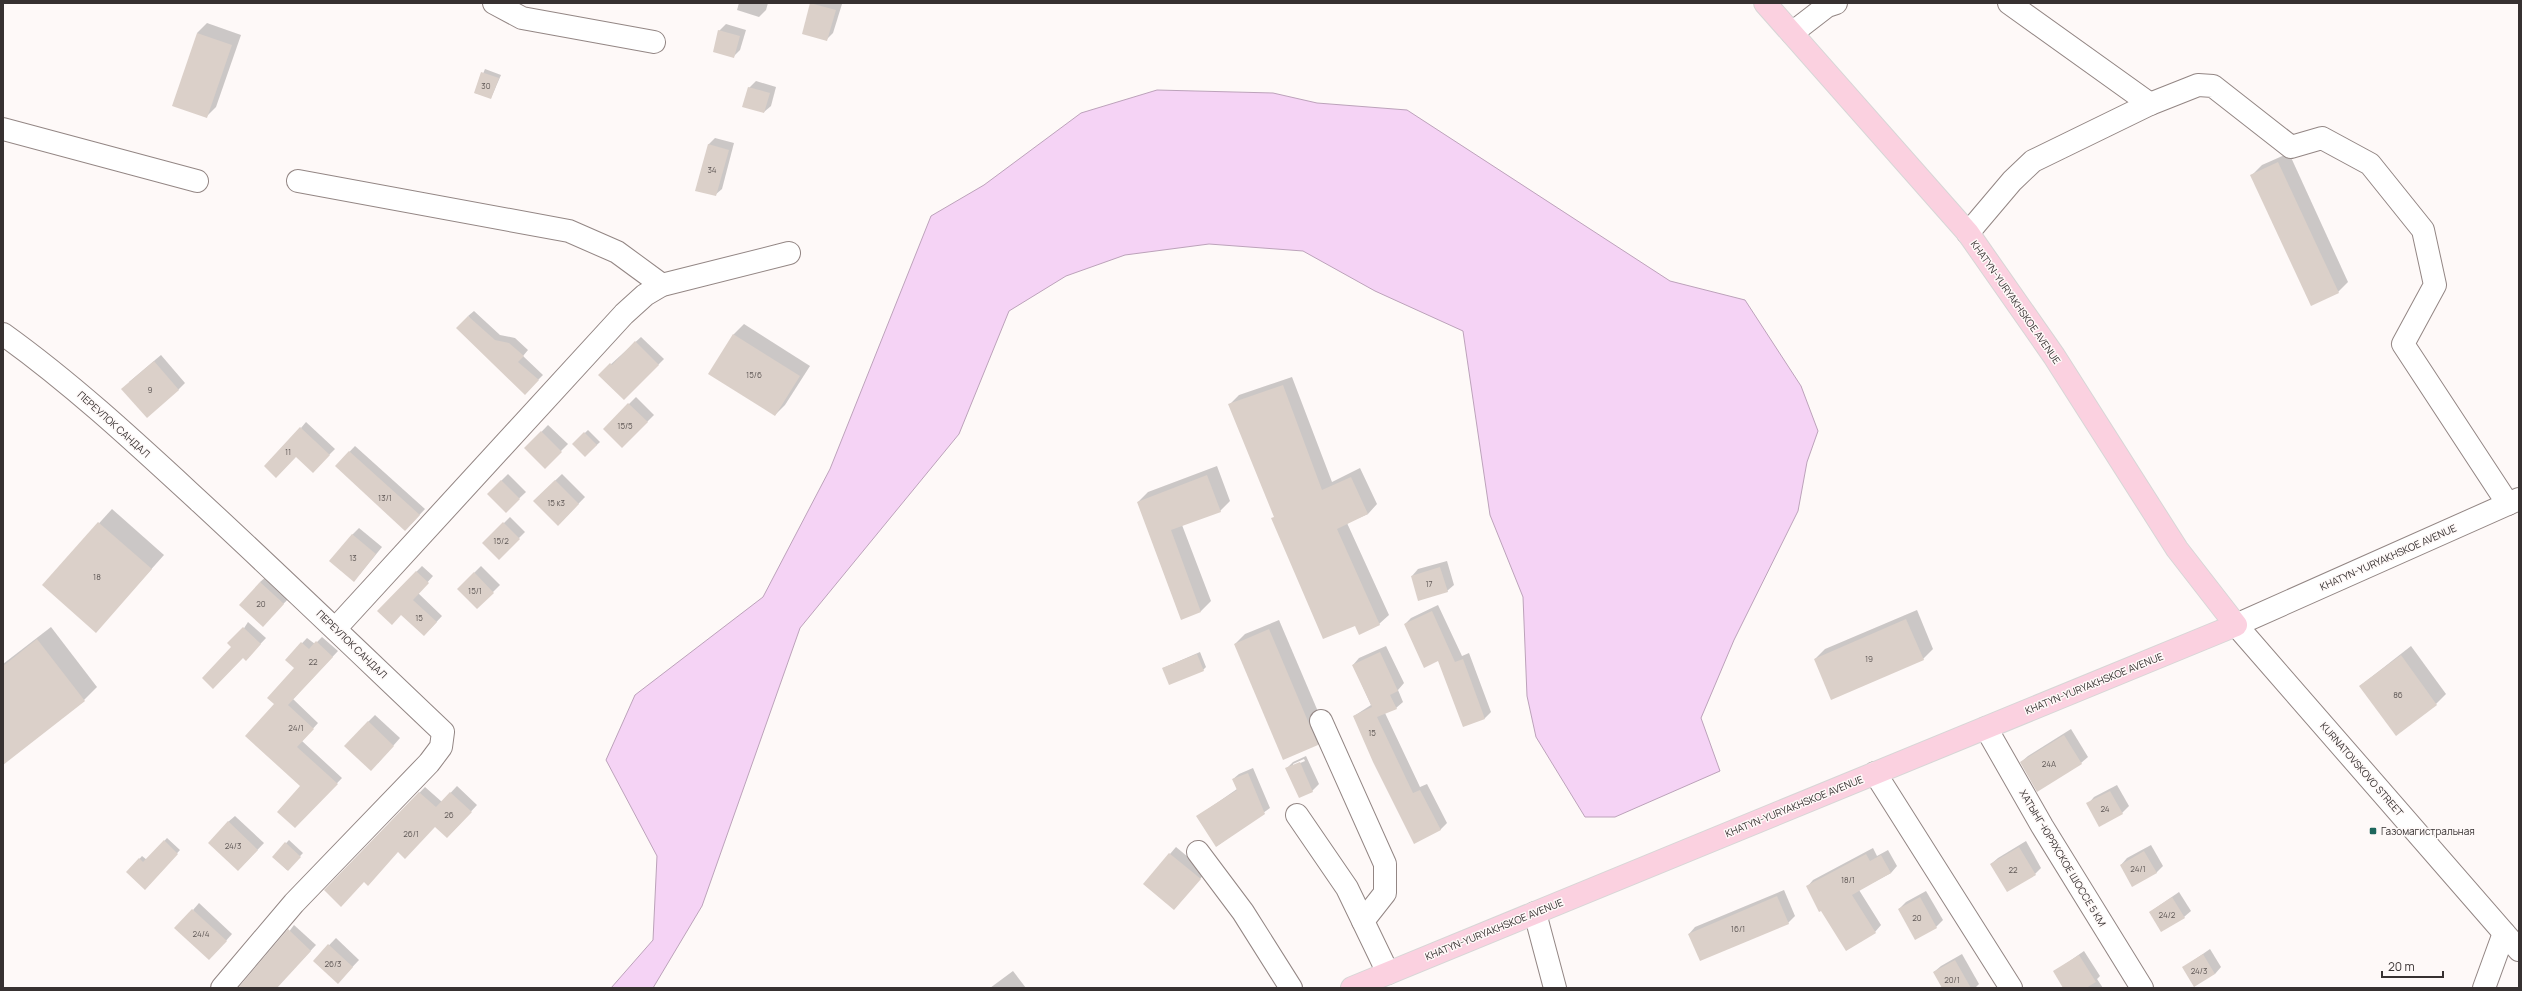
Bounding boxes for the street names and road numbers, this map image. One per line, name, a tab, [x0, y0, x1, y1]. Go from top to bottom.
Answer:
street label: KHATYN-YURYAKHSKOE AVENUE	[1968, 237, 2064, 367]
street label: ПЕРЕУЛОК САНДАЛ	[75, 388, 153, 460]
street label: KHATYN-YURYAKHSKOE AVENUE	[2318, 520, 2459, 593]
street label: ПЕРЕУЛОК САНДАЛ	[314, 607, 390, 681]
street label: KHATYN-YURYAKHSKOE AVENUE	[2023, 649, 2165, 717]
street label: KURNATOVSKOVO STREET	[2317, 719, 2407, 819]
street label: KHATYN-YURYAKHSKOE AVENUE	[1723, 772, 1865, 840]
street label: ХАТЫНГ-ЮРЯХСКОЕ ШОССЕ 5 КМ	[2016, 787, 2110, 929]
street label: KHATYN-YURYAKHSKOE AVENUE	[1423, 895, 1565, 963]

